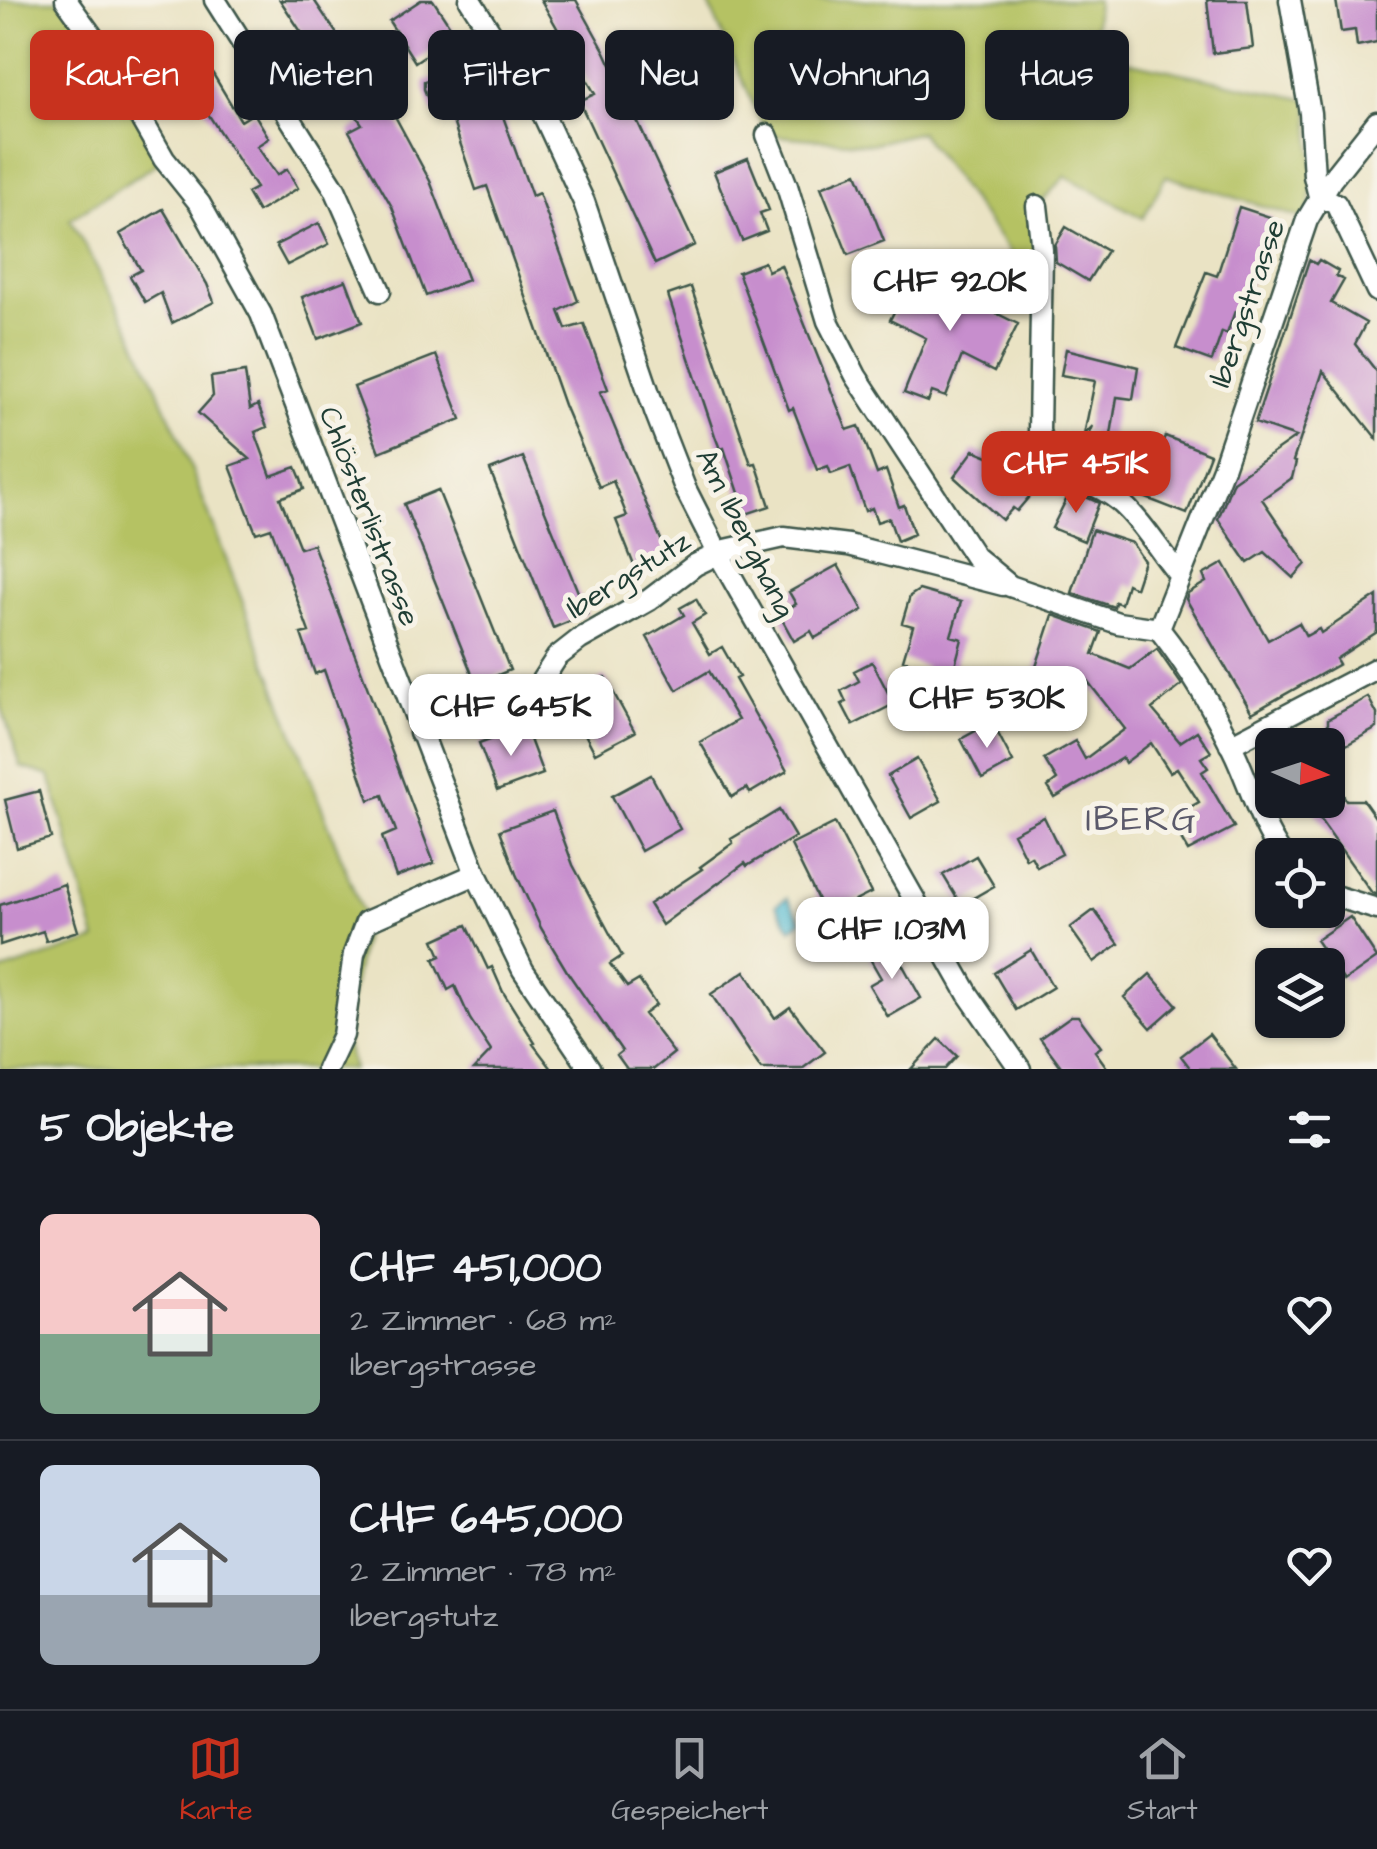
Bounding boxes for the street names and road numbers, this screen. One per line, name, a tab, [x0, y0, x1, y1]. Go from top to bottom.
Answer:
street label: Ibergstrasse	[1200, 214, 1297, 393]
street label: Chlösterlistrasse	[308, 400, 430, 632]
street label: Am Iberghang	[684, 442, 806, 626]
street label: Ibergstutz	[558, 520, 699, 630]

